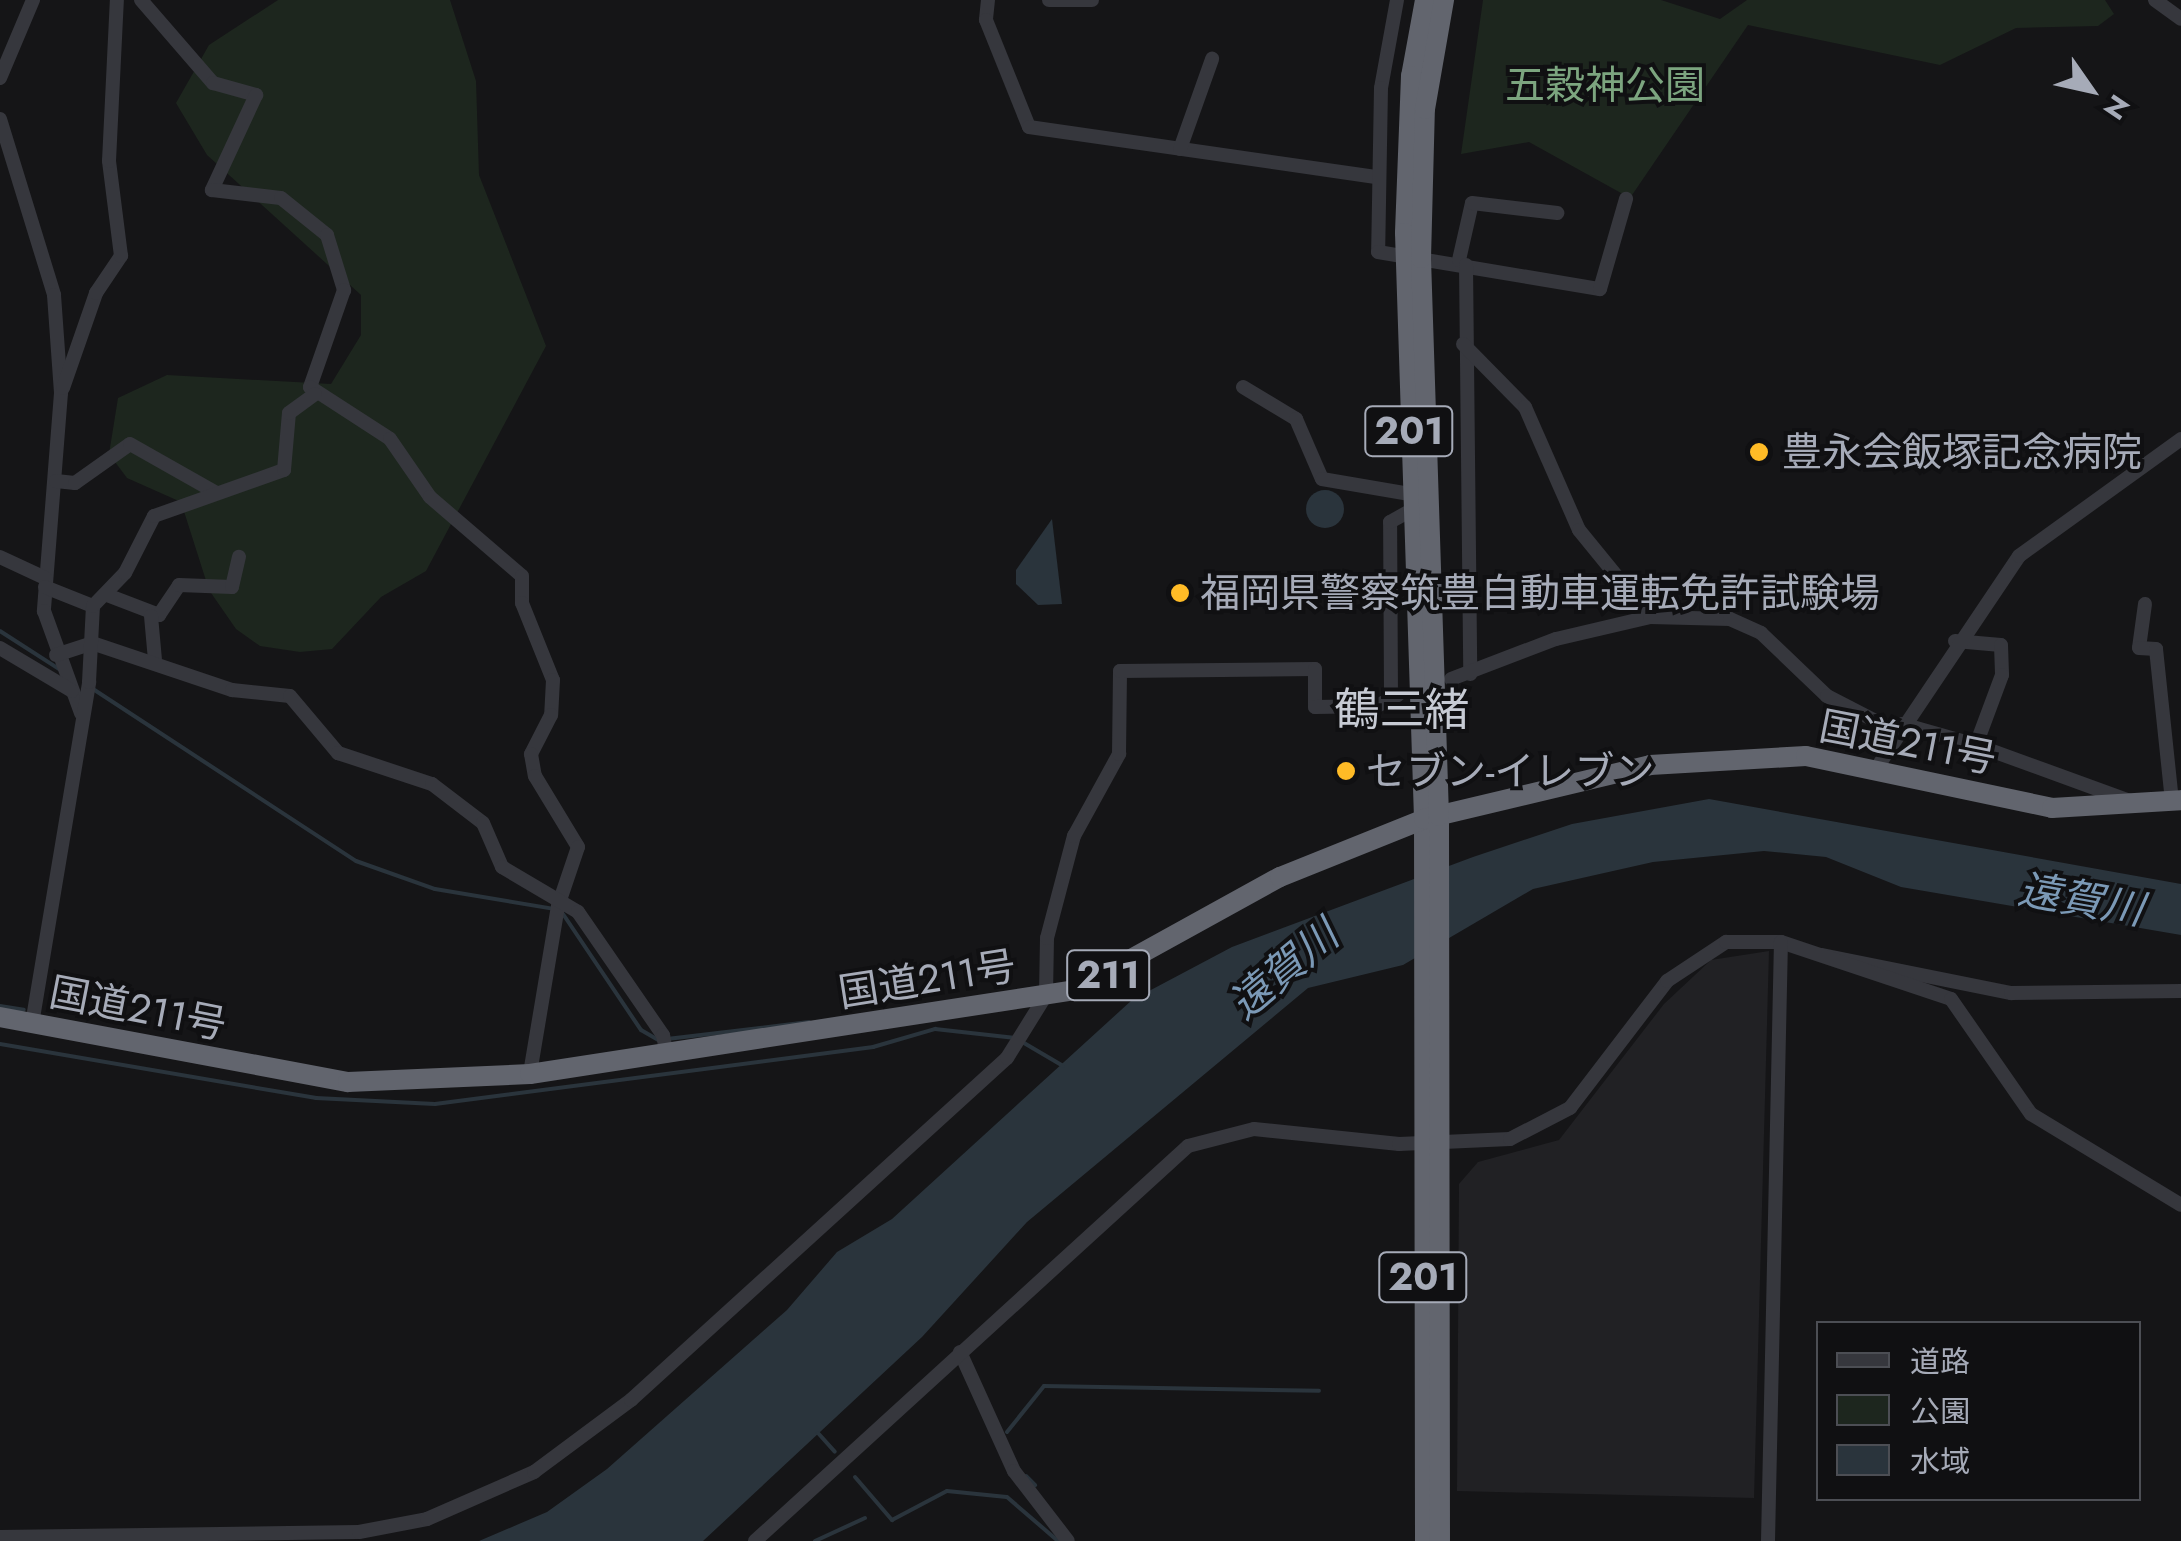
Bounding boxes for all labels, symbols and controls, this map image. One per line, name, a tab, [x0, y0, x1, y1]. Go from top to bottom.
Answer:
north arrow	[2041, 40, 2141, 140]
park label: 五穀神公園	[1505, 61, 1705, 109]
text: N	[2093, 86, 2140, 128]
road number: 201	[1364, 398, 1454, 464]
place label: 豊永会飯塚記念病院	[1782, 428, 2142, 476]
marker: 豊永会飯塚記念病院	[1746, 439, 1772, 465]
place label: 福岡県警察筑豊自動車運転免許試験場	[1200, 569, 1880, 617]
marker: 福岡県警察筑豊自動車運転免許試験場	[1169, 582, 1191, 604]
district label: 鶴三緒	[1335, 683, 1469, 737]
street label: 国道211号	[1816, 701, 2000, 783]
place label: セブン-イレブン	[1366, 747, 1654, 795]
marker: セブン-イレブン	[1335, 760, 1357, 782]
water label: 遠賀川	[2015, 864, 2147, 936]
water label: 遠賀川	[1220, 910, 1348, 1030]
street label: 国道211号	[835, 941, 1019, 1017]
road number: 211	[1066, 942, 1150, 1008]
street label: 国道211号	[46, 967, 230, 1049]
road number: 201	[1378, 1244, 1468, 1310]
legend	[1816, 1321, 2141, 1501]
text: 道路	[1910, 1340, 1970, 1383]
text: 公園	[1910, 1390, 1970, 1433]
text: 水域	[1910, 1440, 1970, 1483]

